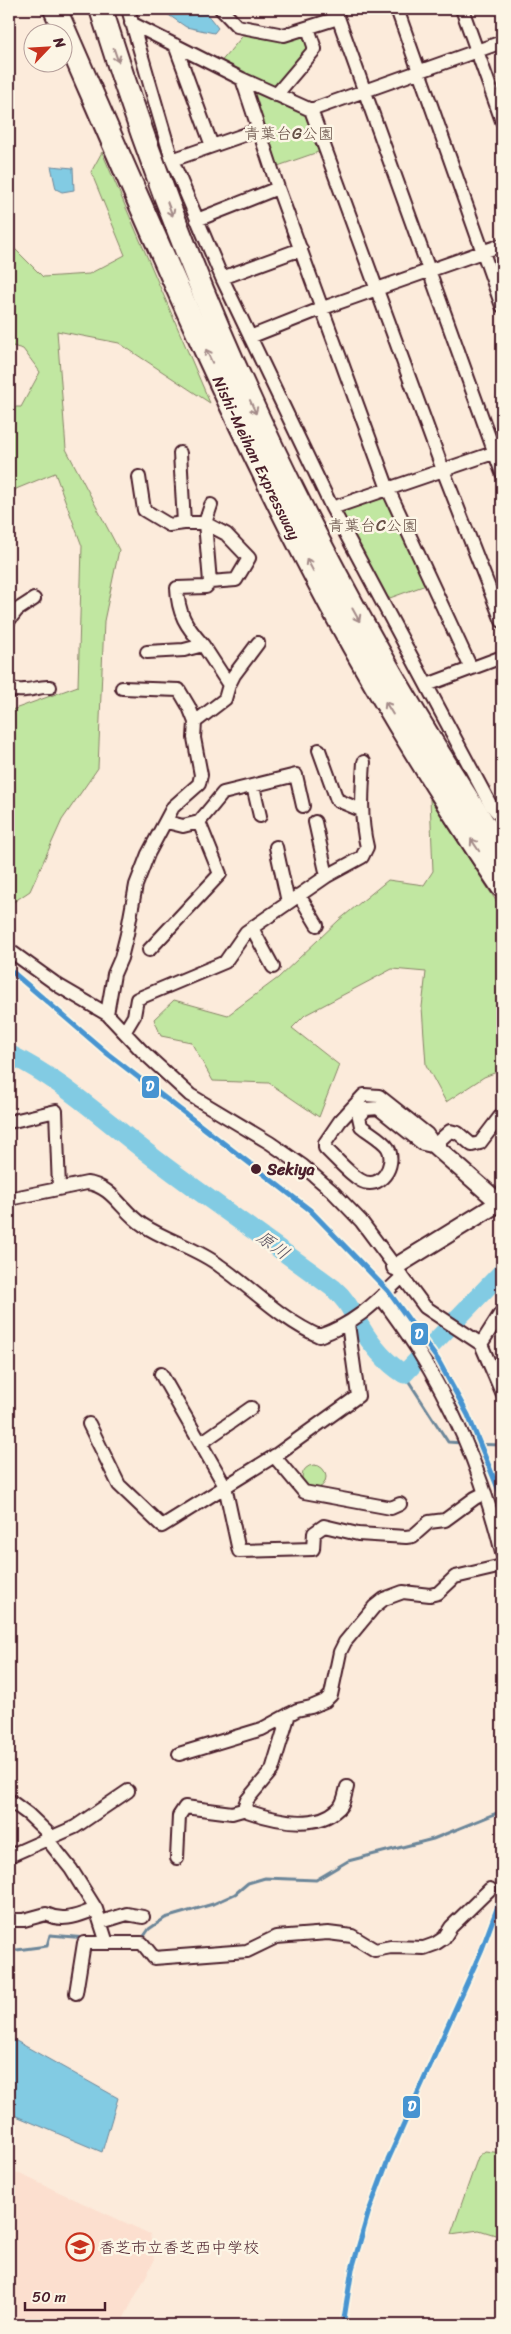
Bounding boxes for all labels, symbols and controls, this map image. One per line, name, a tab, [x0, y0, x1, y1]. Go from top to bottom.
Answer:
north arrow	[22, 22, 72, 72]
text: N	[46, 32, 73, 53]
one-way arrow	[112, 47, 121, 63]
park label: 青葉台G公園	[244, 119, 334, 148]
one-way arrow	[166, 200, 175, 216]
one-way arrow	[204, 349, 213, 364]
street label: Nishi-Meihan Expressway	[205, 371, 309, 546]
one-way arrow	[249, 399, 259, 414]
park label: 青葉台C公園	[328, 511, 418, 540]
one-way arrow	[305, 558, 314, 573]
one-way arrow	[352, 607, 362, 622]
one-way arrow	[383, 701, 393, 715]
one-way arrow	[470, 838, 480, 852]
text: D	[146, 1074, 155, 1099]
line badge: D	[141, 1075, 160, 1099]
place label: Sekiya	[266, 1155, 315, 1184]
marker: Sekiya	[249, 1162, 263, 1176]
water label: 原川	[249, 1221, 297, 1269]
line badge: D	[410, 1322, 429, 1346]
text: D	[415, 1322, 424, 1347]
text: D	[408, 2094, 417, 2119]
line badge: D	[402, 2095, 421, 2119]
school or university icon: 香芝市立香芝西中学校	[65, 2232, 95, 2262]
place label: 香芝市立香芝西中学校	[99, 2233, 259, 2262]
scale bar	[25, 2279, 105, 2311]
text: 50 m	[32, 2284, 67, 2310]

